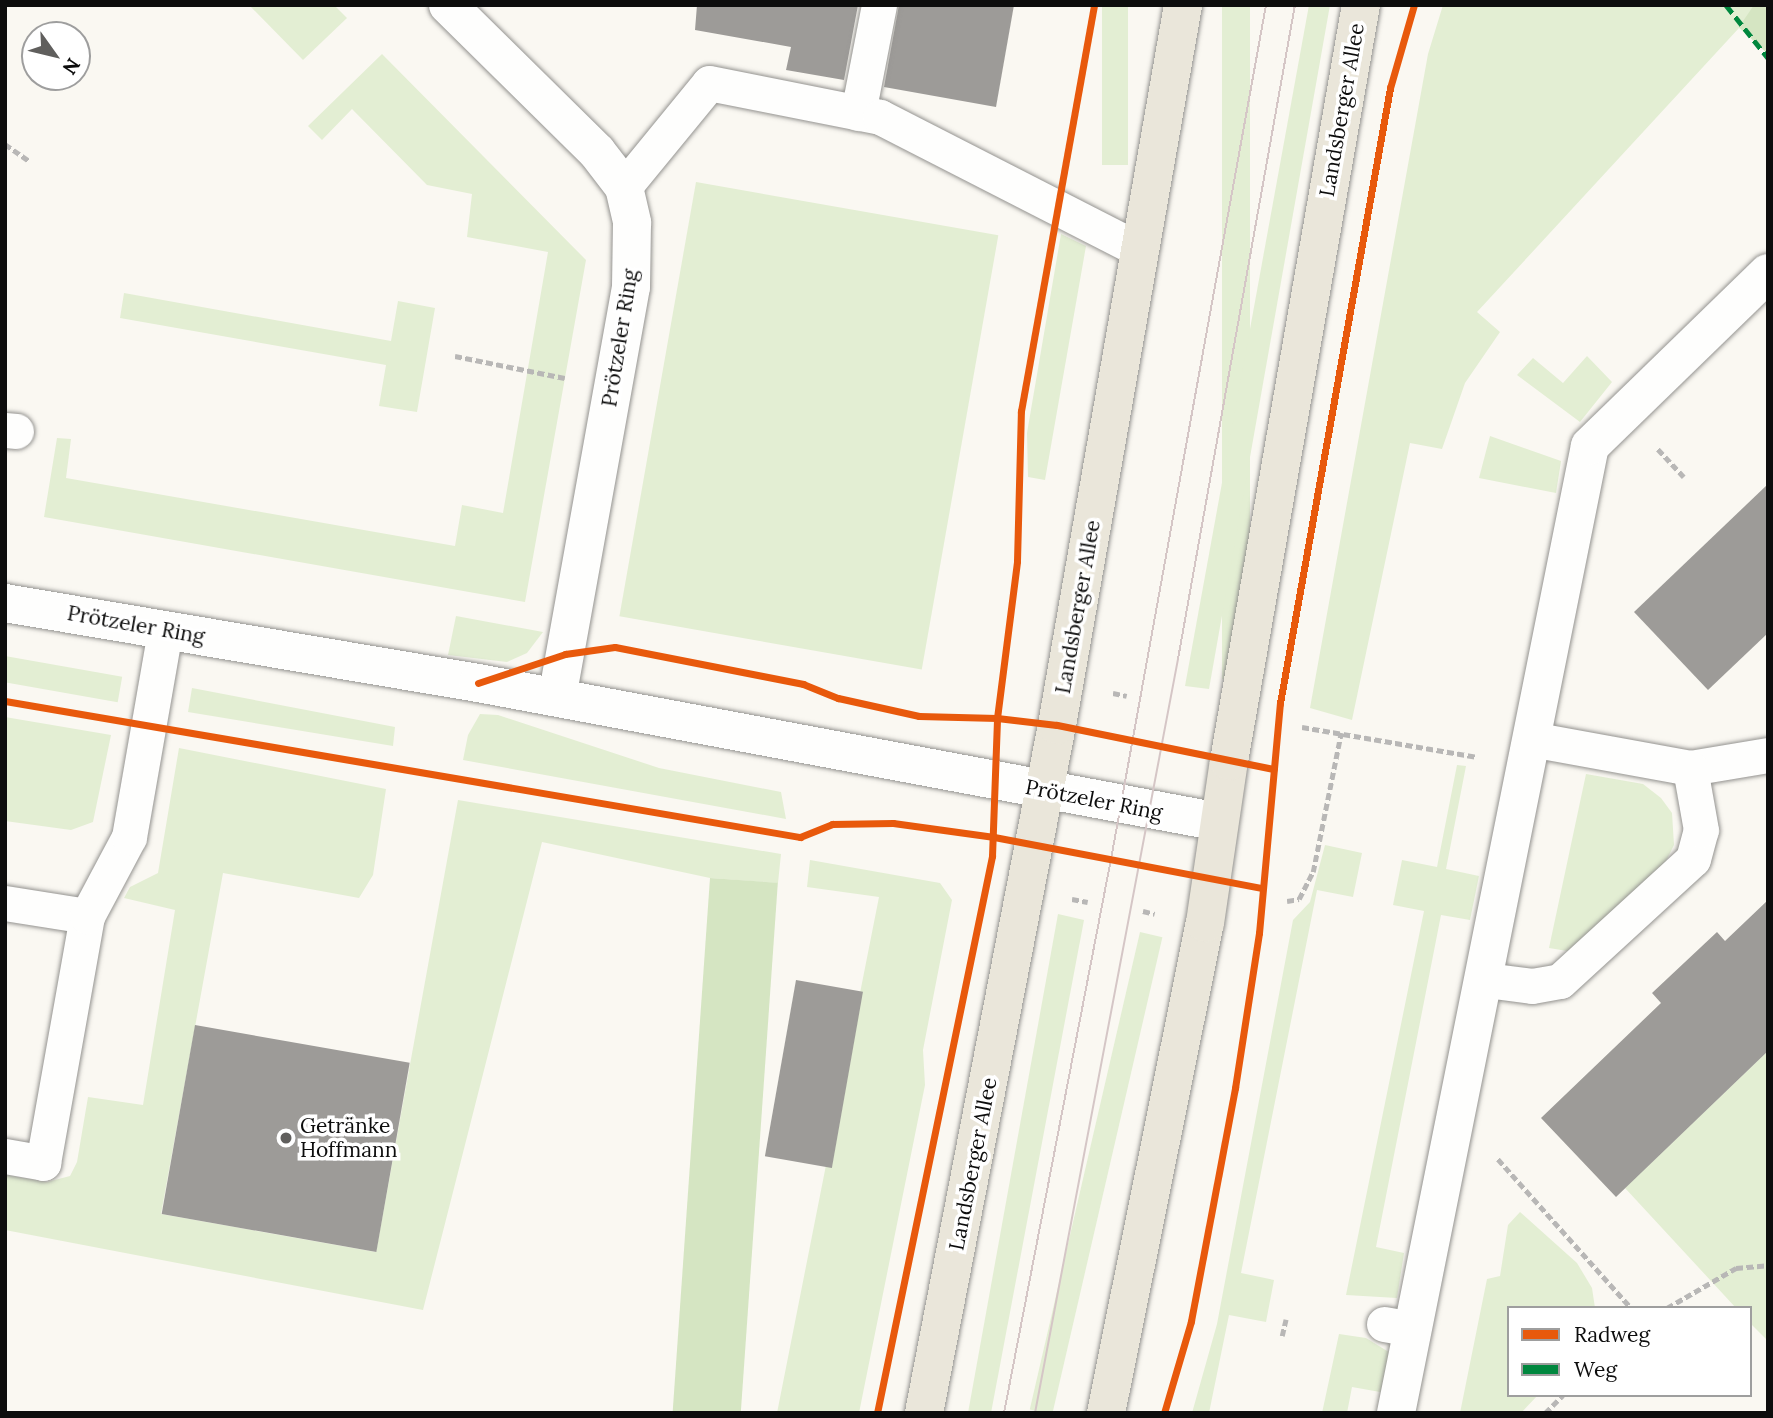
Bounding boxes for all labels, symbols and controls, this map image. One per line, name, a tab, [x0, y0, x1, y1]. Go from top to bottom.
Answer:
north arrow	[21, 21, 91, 91]
street label: Landsberger Allee	[1314, 21, 1370, 199]
text: N	[58, 54, 86, 79]
street label: Prötzeler Ring	[597, 267, 643, 409]
street label: Landsberger Allee	[1050, 518, 1106, 696]
street label: Prötzeler Ring	[65, 601, 207, 649]
street label: Prötzeler Ring	[1023, 774, 1165, 826]
street label: Landsberger Allee	[944, 1075, 1002, 1253]
place label: Getränke Hoffmann	[300, 1113, 398, 1163]
marker: Getränke Hoffmann	[278, 1130, 294, 1146]
legend	[1507, 1306, 1752, 1397]
text: Radweg	[1574, 1321, 1650, 1348]
text: Weg	[1574, 1356, 1617, 1383]

